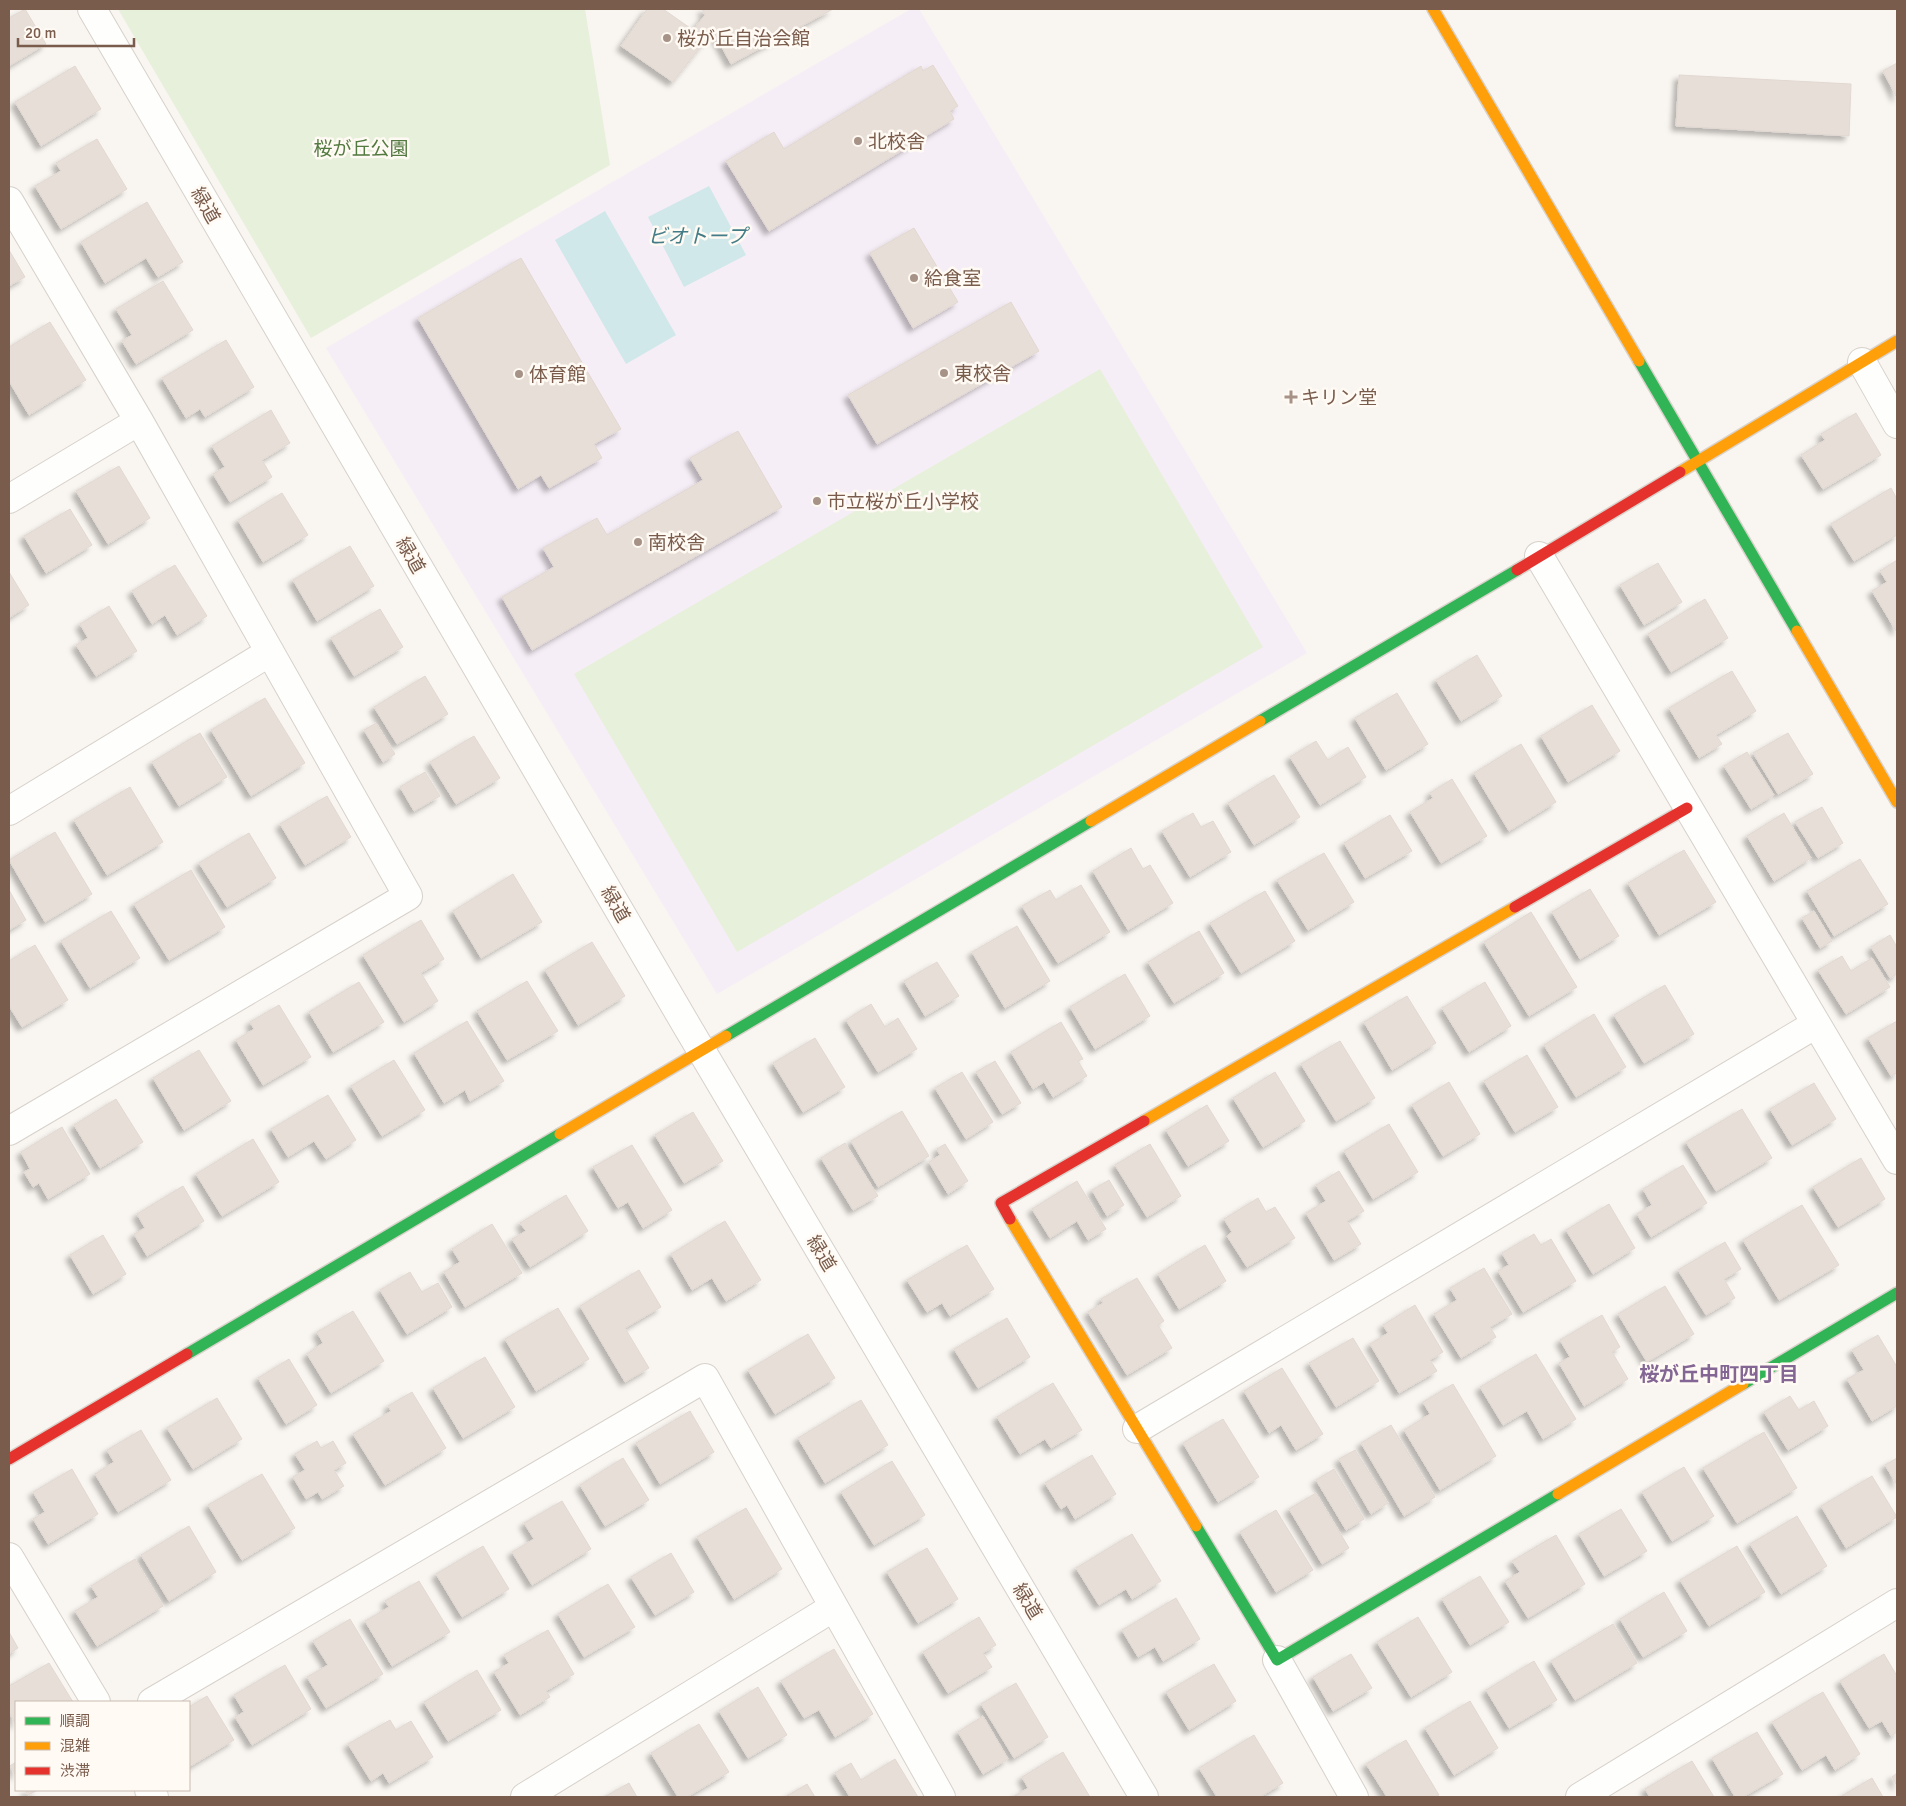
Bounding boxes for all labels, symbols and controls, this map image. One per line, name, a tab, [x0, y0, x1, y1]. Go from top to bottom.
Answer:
scale bar	[18, 15, 134, 47]
text: 20 m	[25, 24, 56, 42]
place label: 桜が丘自治会館	[677, 27, 810, 51]
marker: 桜が丘自治会館	[661, 32, 673, 44]
place label: 北校舎	[868, 130, 925, 154]
marker: 北校舎	[852, 135, 864, 147]
park label: 桜が丘公園	[313, 137, 409, 161]
street label: 緑道	[185, 183, 225, 228]
water label: ビオトープ	[648, 224, 750, 249]
place label: 給食室	[924, 267, 981, 291]
marker: 給食室	[908, 272, 920, 284]
place label: 東校舎	[954, 362, 1011, 386]
place label: 体育館	[529, 363, 586, 387]
marker: 東校舎	[938, 367, 950, 379]
marker: 体育館	[513, 368, 525, 380]
place label: キリン堂	[1301, 386, 1377, 410]
marker: キリン堂	[1285, 391, 1297, 403]
place label: 市立桜が丘小学校	[827, 490, 979, 514]
marker: 市立桜が丘小学校	[811, 495, 823, 507]
place label: 南校舎	[648, 531, 705, 555]
street label: 緑道	[390, 533, 430, 578]
marker: 南校舎	[632, 536, 644, 548]
street label: 緑道	[595, 882, 635, 927]
street label: 緑道	[801, 1231, 841, 1276]
district label: 桜が丘中町四丁目	[1639, 1362, 1799, 1387]
street label: 緑道	[1007, 1579, 1047, 1624]
legend	[15, 1701, 190, 1791]
text: 順調	[60, 1712, 90, 1730]
text: 混雑	[60, 1737, 90, 1755]
text: 渋滞	[60, 1762, 90, 1780]

